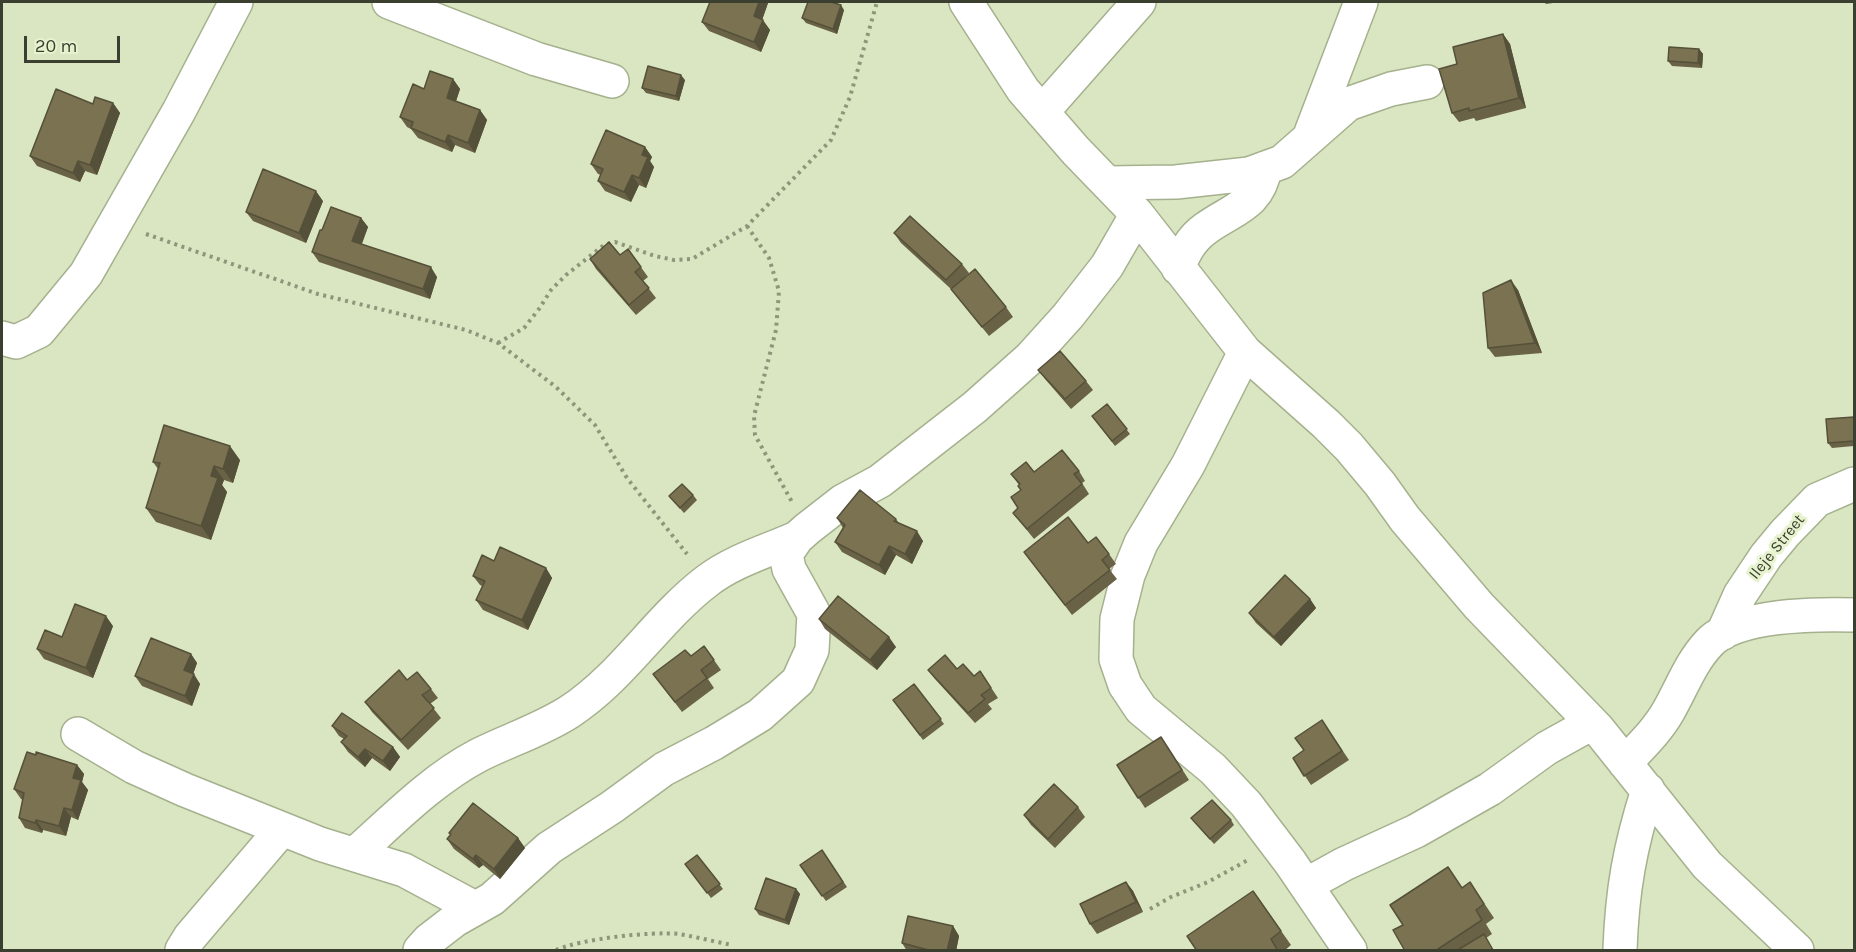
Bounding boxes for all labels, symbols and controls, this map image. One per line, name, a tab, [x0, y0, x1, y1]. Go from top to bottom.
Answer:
scale bar	[27, 24, 123, 62]
text: 20 m	[35, 35, 77, 57]
street label: Ileje Street	[1745, 511, 1809, 583]

